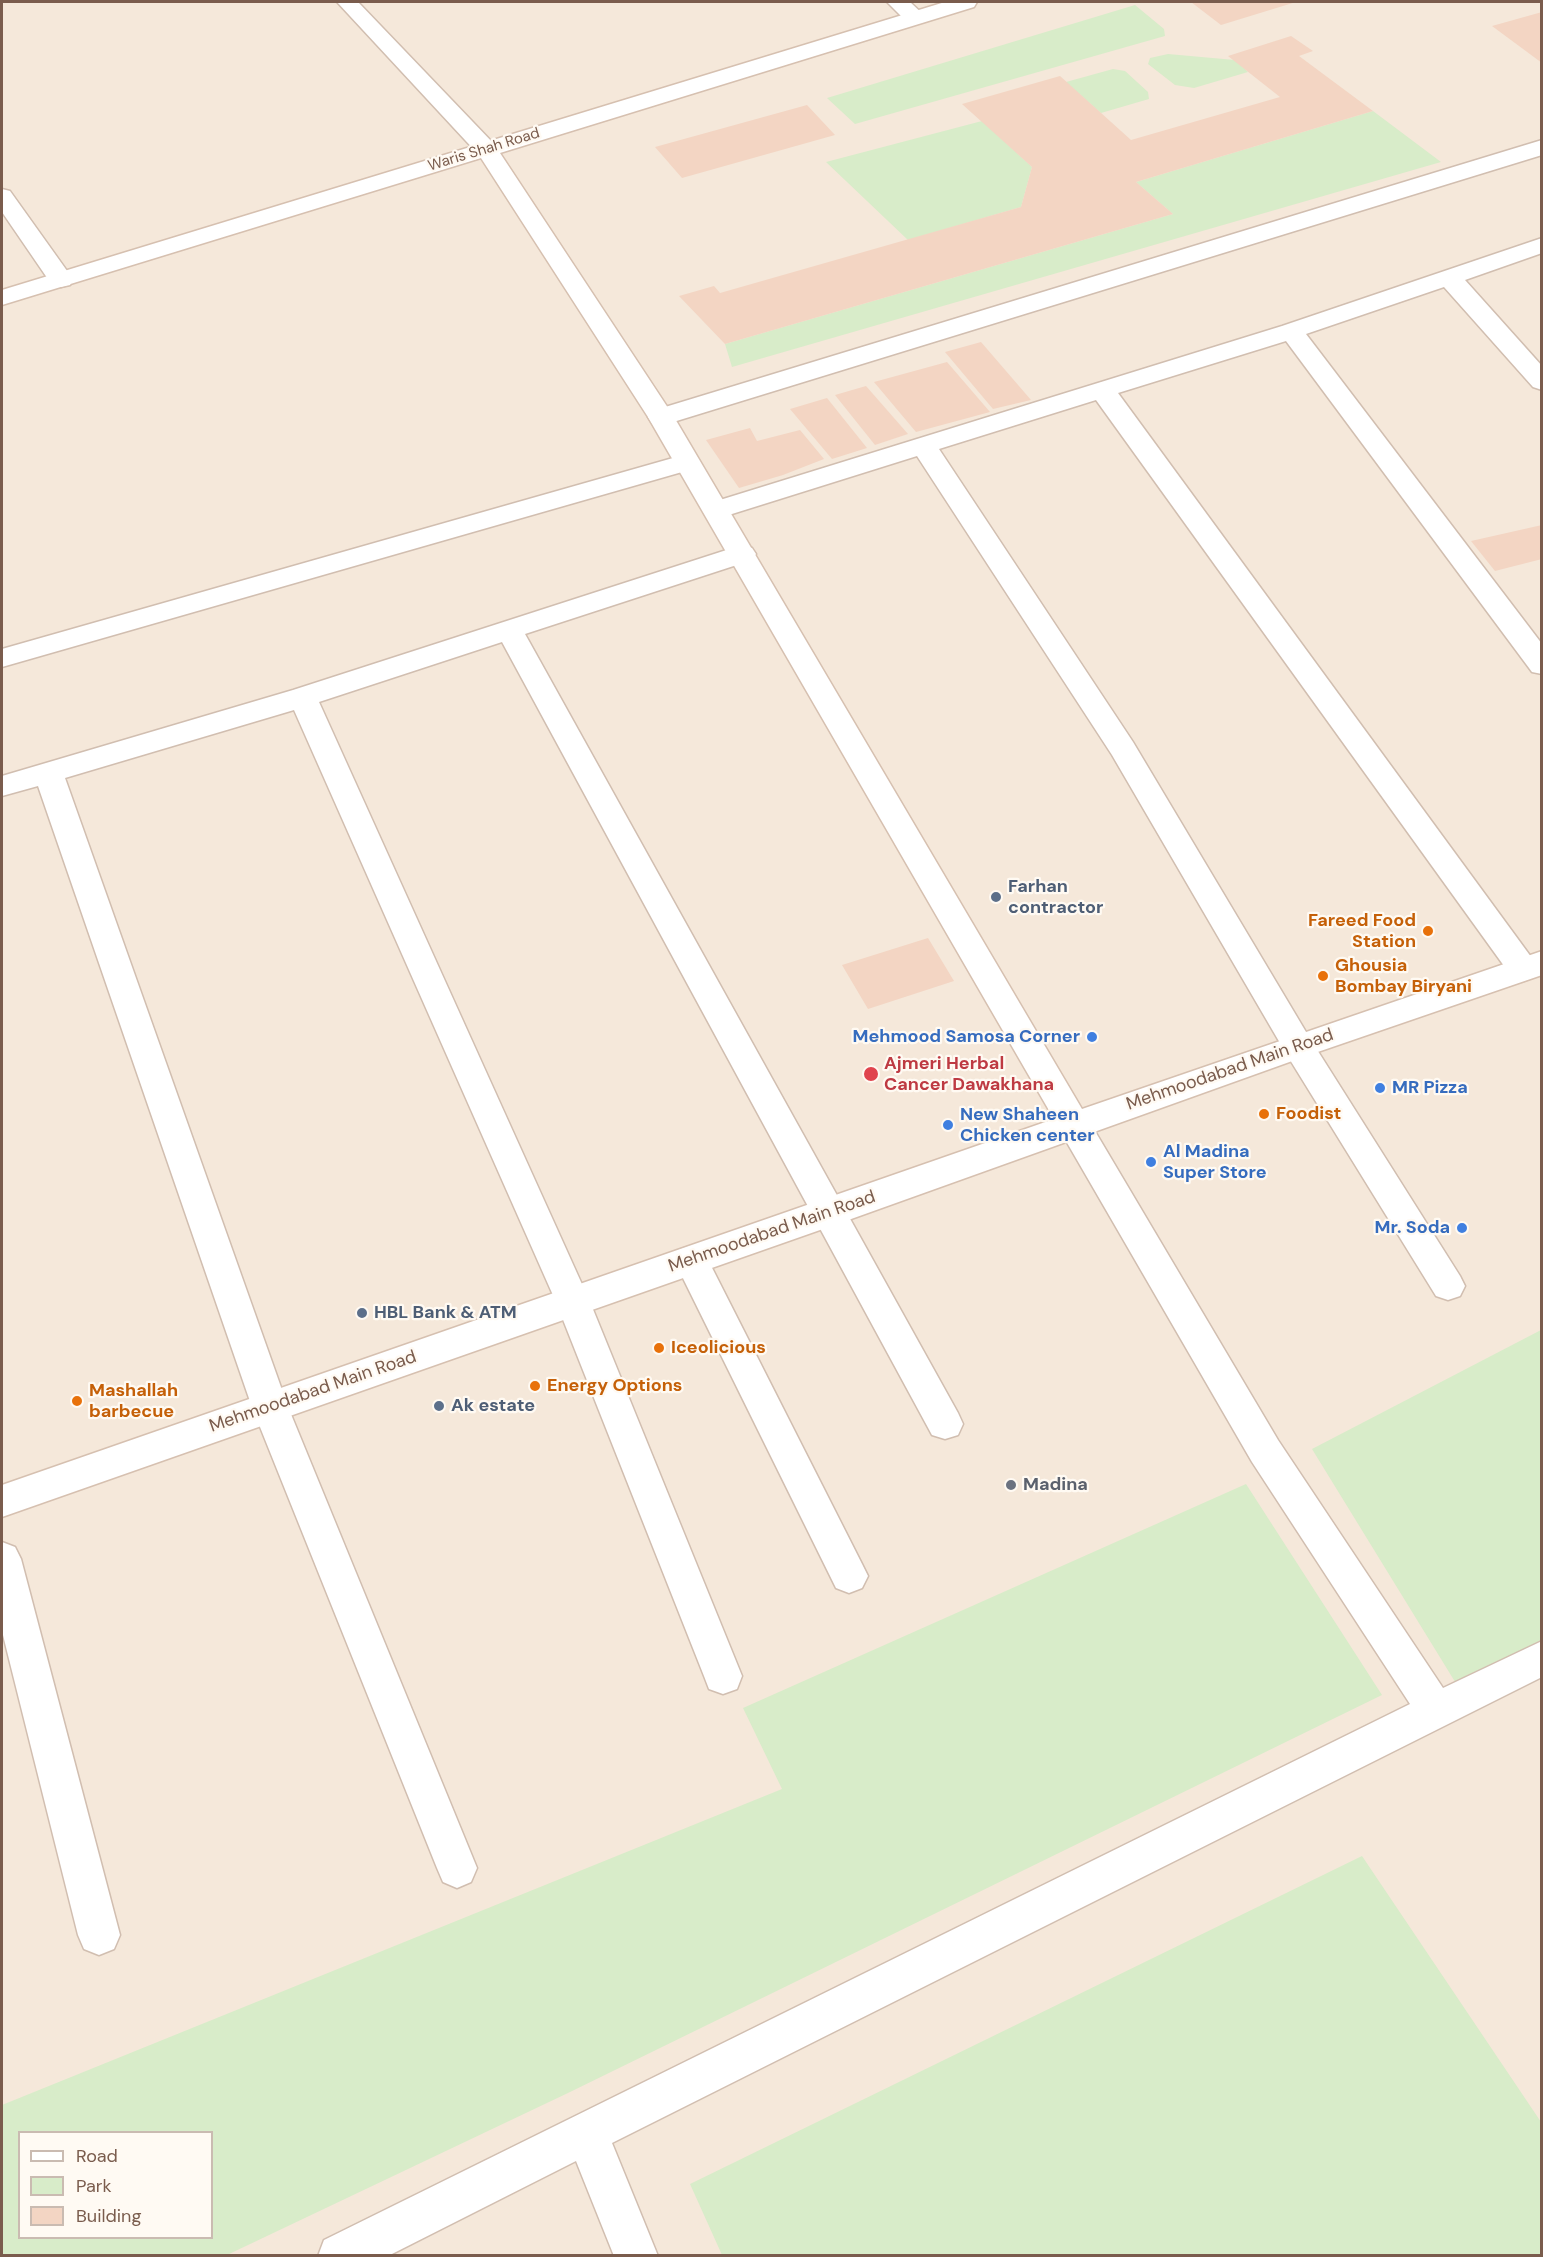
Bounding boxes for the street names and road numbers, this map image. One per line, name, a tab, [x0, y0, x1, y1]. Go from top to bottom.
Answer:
street label: Waris Shah Road	[426, 124, 542, 176]
street label: Mehmoodabad Main Road	[1124, 1024, 1336, 1116]
street label: Mehmoodabad Main Road	[666, 1186, 878, 1278]
street label: Mehmoodabad Main Road	[207, 1346, 419, 1438]

